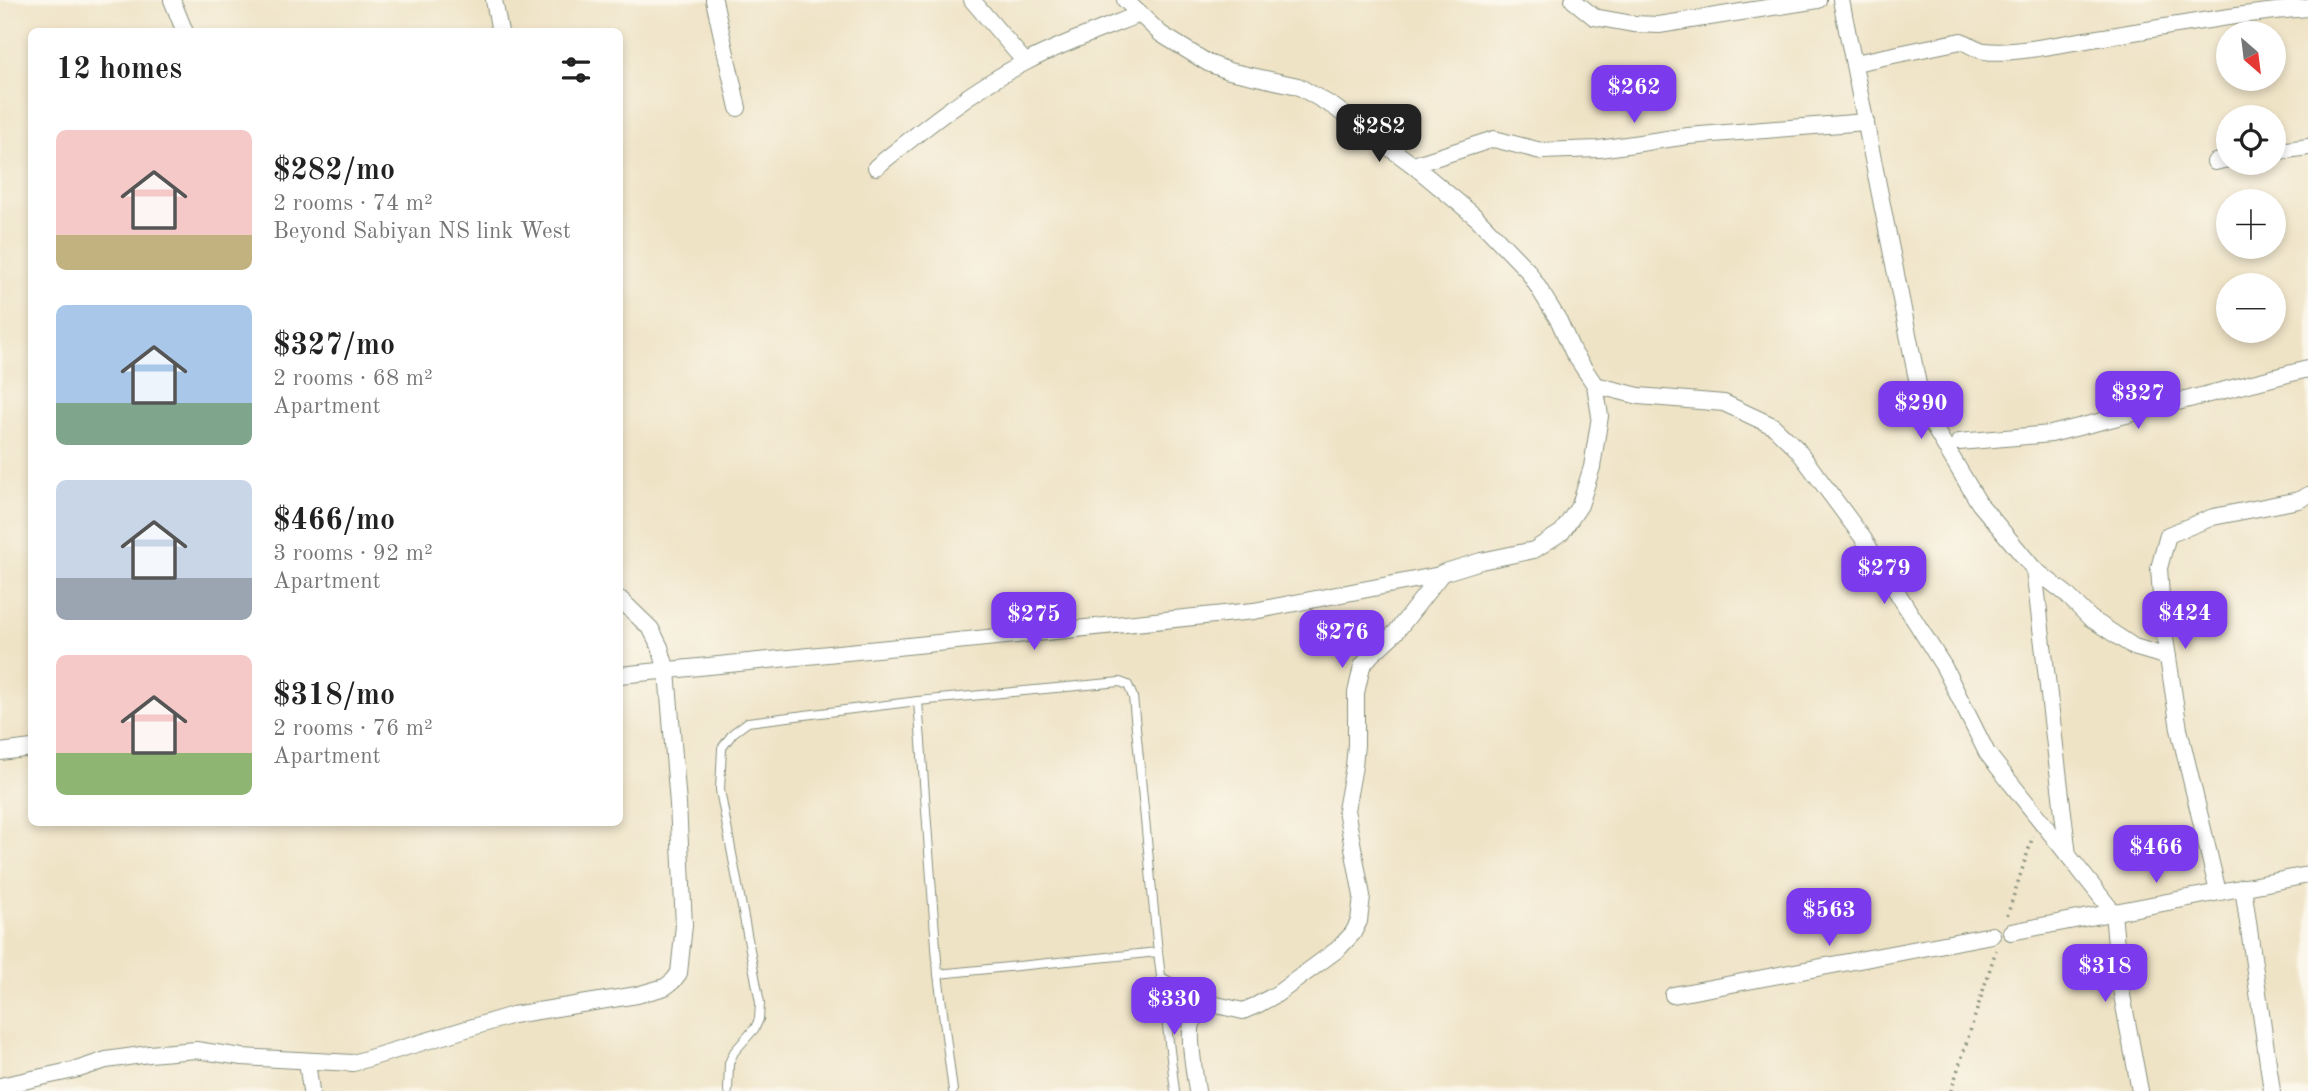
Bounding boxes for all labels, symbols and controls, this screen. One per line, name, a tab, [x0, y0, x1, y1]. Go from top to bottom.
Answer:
north arrow	[2216, 21, 2286, 91]
map controls	[2216, 21, 2286, 343]
icon: filters	[557, 51, 595, 89]
text: 12 homes	[56, 55, 182, 85]
pin: $262	[1593, 66, 1675, 125]
text: $262	[1607, 76, 1661, 99]
pin: $282	[1338, 104, 1420, 164]
button: locate	[2216, 105, 2286, 175]
text: $282	[1352, 115, 1406, 138]
text: $282/mo	[273, 156, 395, 186]
icon: home	[112, 158, 196, 242]
button: +	[2216, 189, 2286, 259]
text: 2 rooms · 74 m²	[273, 192, 433, 215]
text: Beyond Sabiyan NS link West	[273, 220, 571, 243]
button: −	[2216, 273, 2286, 343]
text: $327/mo	[273, 331, 395, 361]
icon: home	[112, 333, 196, 417]
text: 2 rooms · 68 m²	[273, 367, 433, 390]
pin: $327	[2097, 372, 2179, 431]
pin: $290	[1880, 382, 1962, 441]
text: $327	[2111, 382, 2165, 405]
text: $290	[1894, 392, 1948, 415]
text: Apartment	[273, 395, 381, 418]
text: $466/mo	[273, 506, 395, 536]
icon: home	[112, 508, 196, 592]
text: 3 rooms · 92 m²	[273, 542, 433, 565]
pin: $279	[1843, 546, 1925, 606]
text: $279	[1857, 557, 1911, 580]
text: Apartment	[273, 570, 381, 593]
pin: $275	[993, 592, 1075, 652]
pin: $424	[2144, 592, 2226, 651]
text: $424	[2158, 602, 2212, 625]
text: $275	[1007, 603, 1061, 626]
pin: $276	[1301, 610, 1383, 670]
text: $276	[1315, 621, 1369, 644]
text: $318/mo	[273, 681, 395, 711]
icon: home	[112, 683, 196, 767]
text: 2 rooms · 76 m²	[273, 717, 433, 740]
text: Apartment	[273, 745, 381, 768]
pin: $466	[2115, 826, 2197, 885]
text: $466	[2129, 836, 2183, 859]
pin: $563	[1788, 888, 1870, 948]
text: $563	[1802, 899, 1856, 922]
pin: $318	[2064, 944, 2146, 1004]
text: $318	[2078, 955, 2132, 978]
pin: $330	[1133, 978, 1215, 1037]
text: $330	[1147, 988, 1201, 1011]

